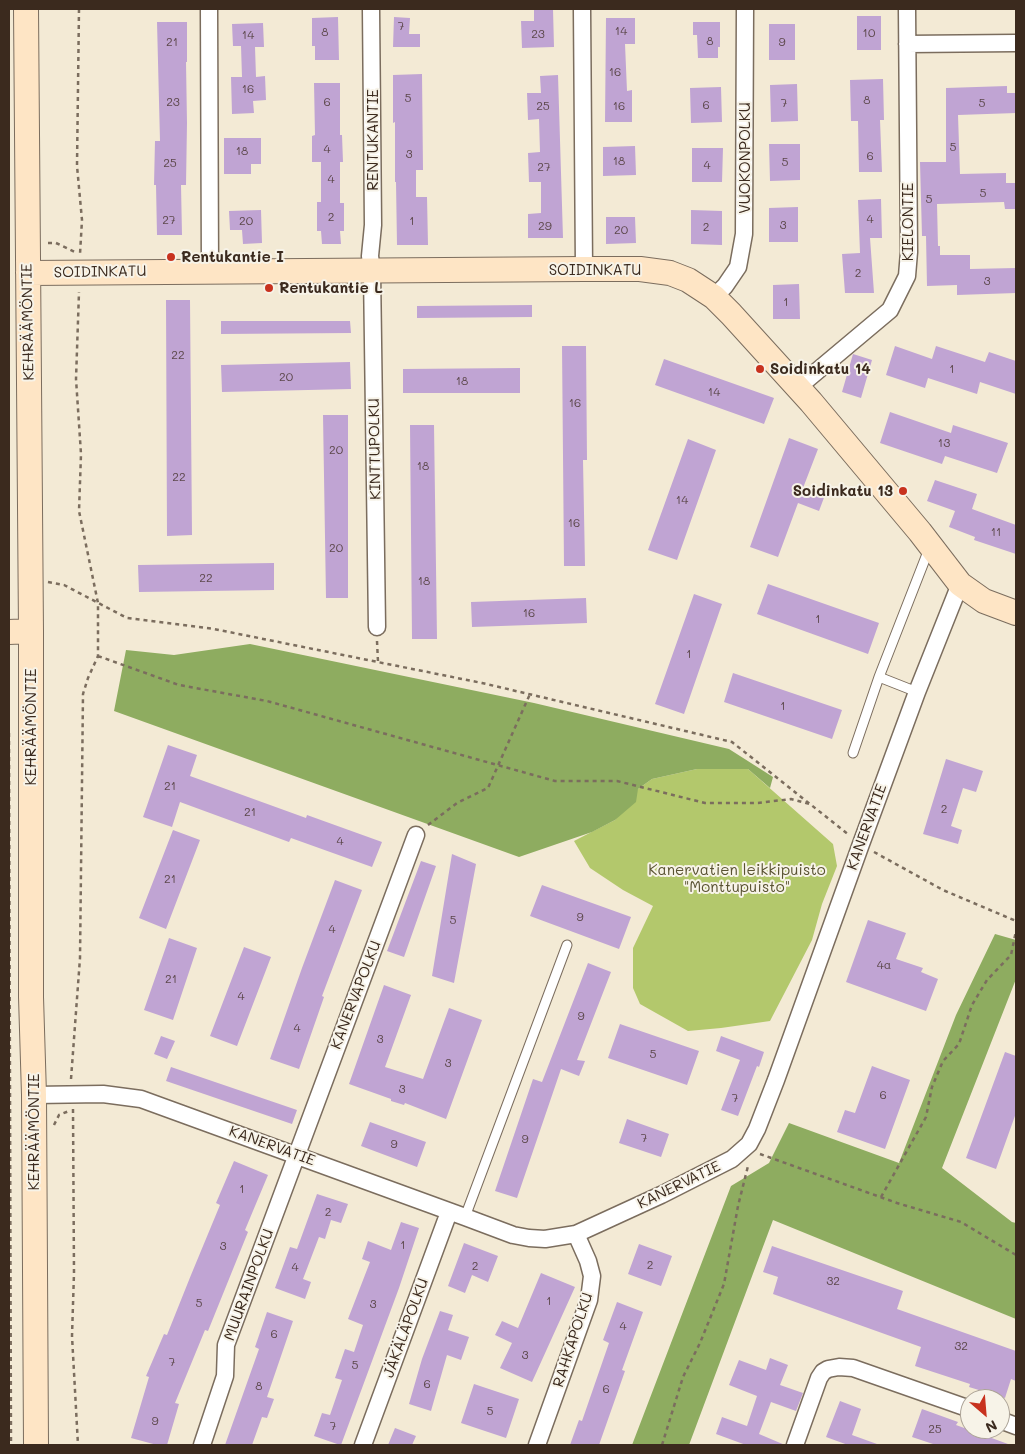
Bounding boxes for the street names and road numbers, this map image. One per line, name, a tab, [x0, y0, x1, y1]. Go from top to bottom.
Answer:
street label: RENTUKANTIE	[364, 89, 382, 191]
street label: VUOKONPOLKU	[736, 102, 754, 214]
street label: KIELONTIE	[899, 183, 917, 261]
street label: SOIDINKATU	[549, 261, 641, 279]
street label: SOIDINKATU	[54, 262, 146, 282]
street label: KEHRÄÄMÖNTIE	[18, 263, 38, 381]
street label: KINTTUPOLKU	[365, 398, 385, 500]
street label: KEHRÄÄMÖNTIE	[22, 668, 40, 786]
street label: KANERVATIE	[843, 782, 891, 872]
street label: KANERVAPOLKU	[327, 938, 385, 1052]
street label: KEHRÄÄMÖNTIE	[25, 1073, 43, 1191]
street label: KANERVATIE	[227, 1122, 317, 1170]
street label: KANERVATIE	[635, 1157, 723, 1213]
street label: MUURAINPOLKU	[220, 1227, 278, 1343]
street label: JÄKÄLÄPOLKU	[380, 1276, 432, 1380]
street label: RAHKAPOLKU	[549, 1291, 597, 1389]

